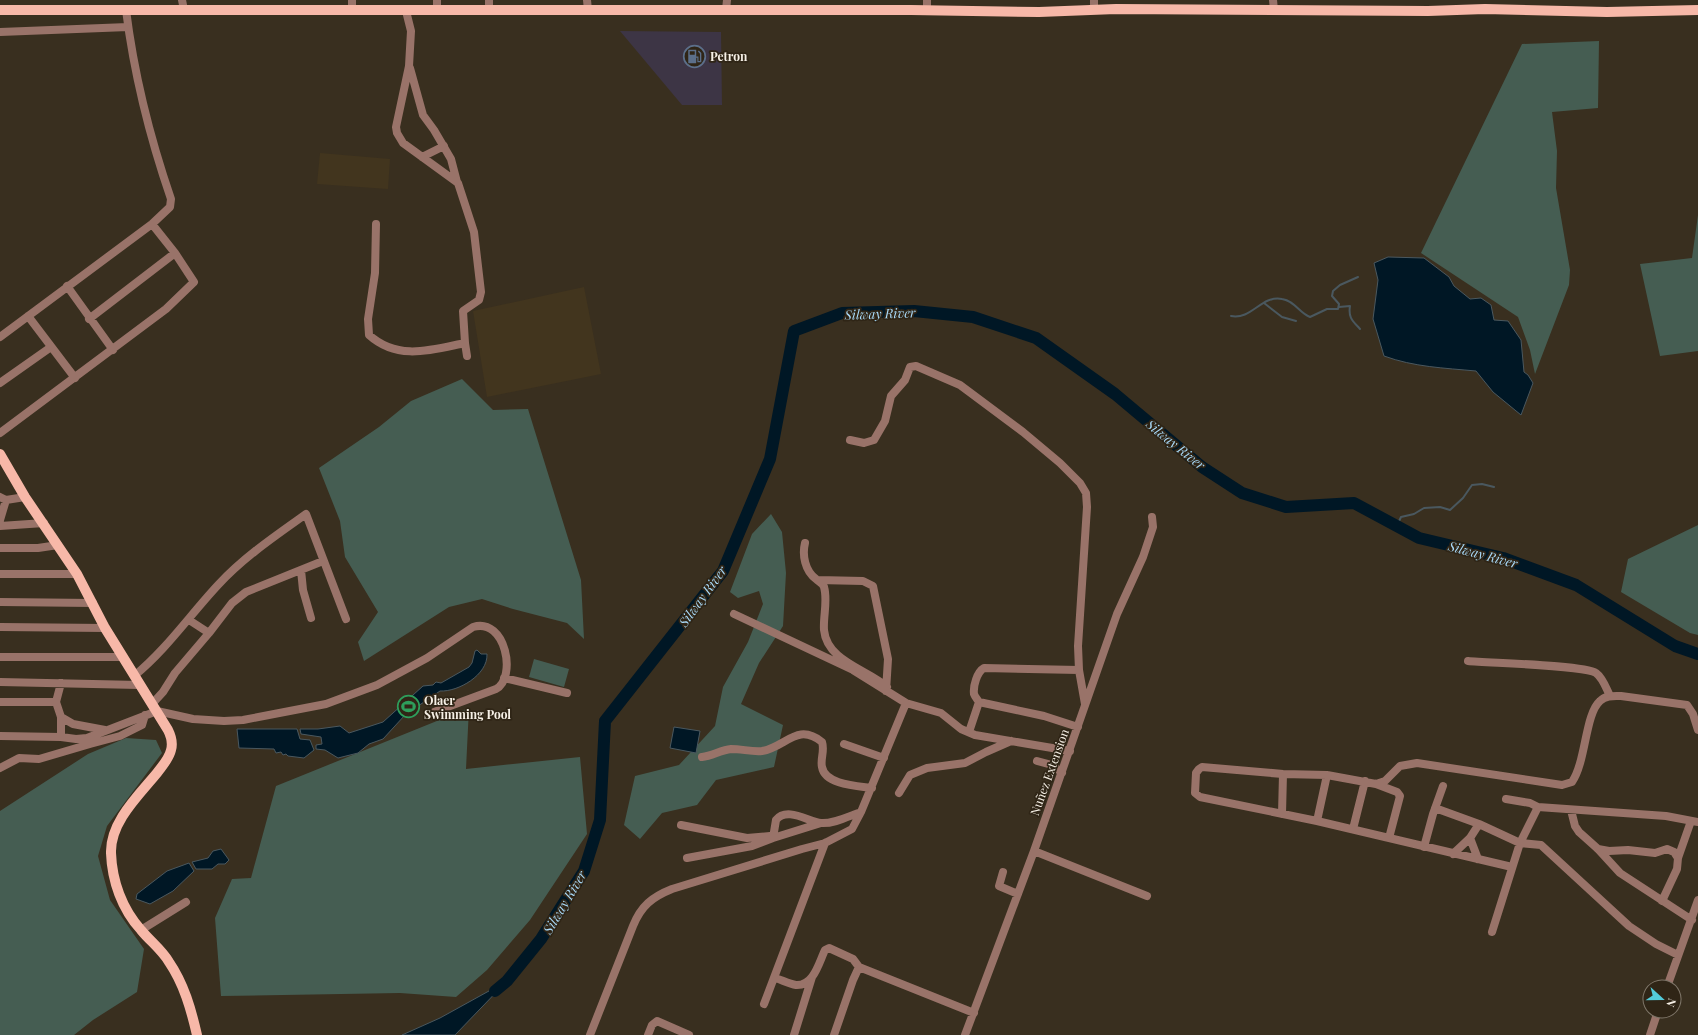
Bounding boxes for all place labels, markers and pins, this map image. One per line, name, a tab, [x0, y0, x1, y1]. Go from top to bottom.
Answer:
fuel station icon: Petron	[682, 43, 708, 69]
place label: Petron	[710, 48, 748, 64]
place label: Olaer Swimming Pool	[424, 692, 511, 722]
sports icon: Olaer Swimming Pool	[395, 694, 421, 720]

